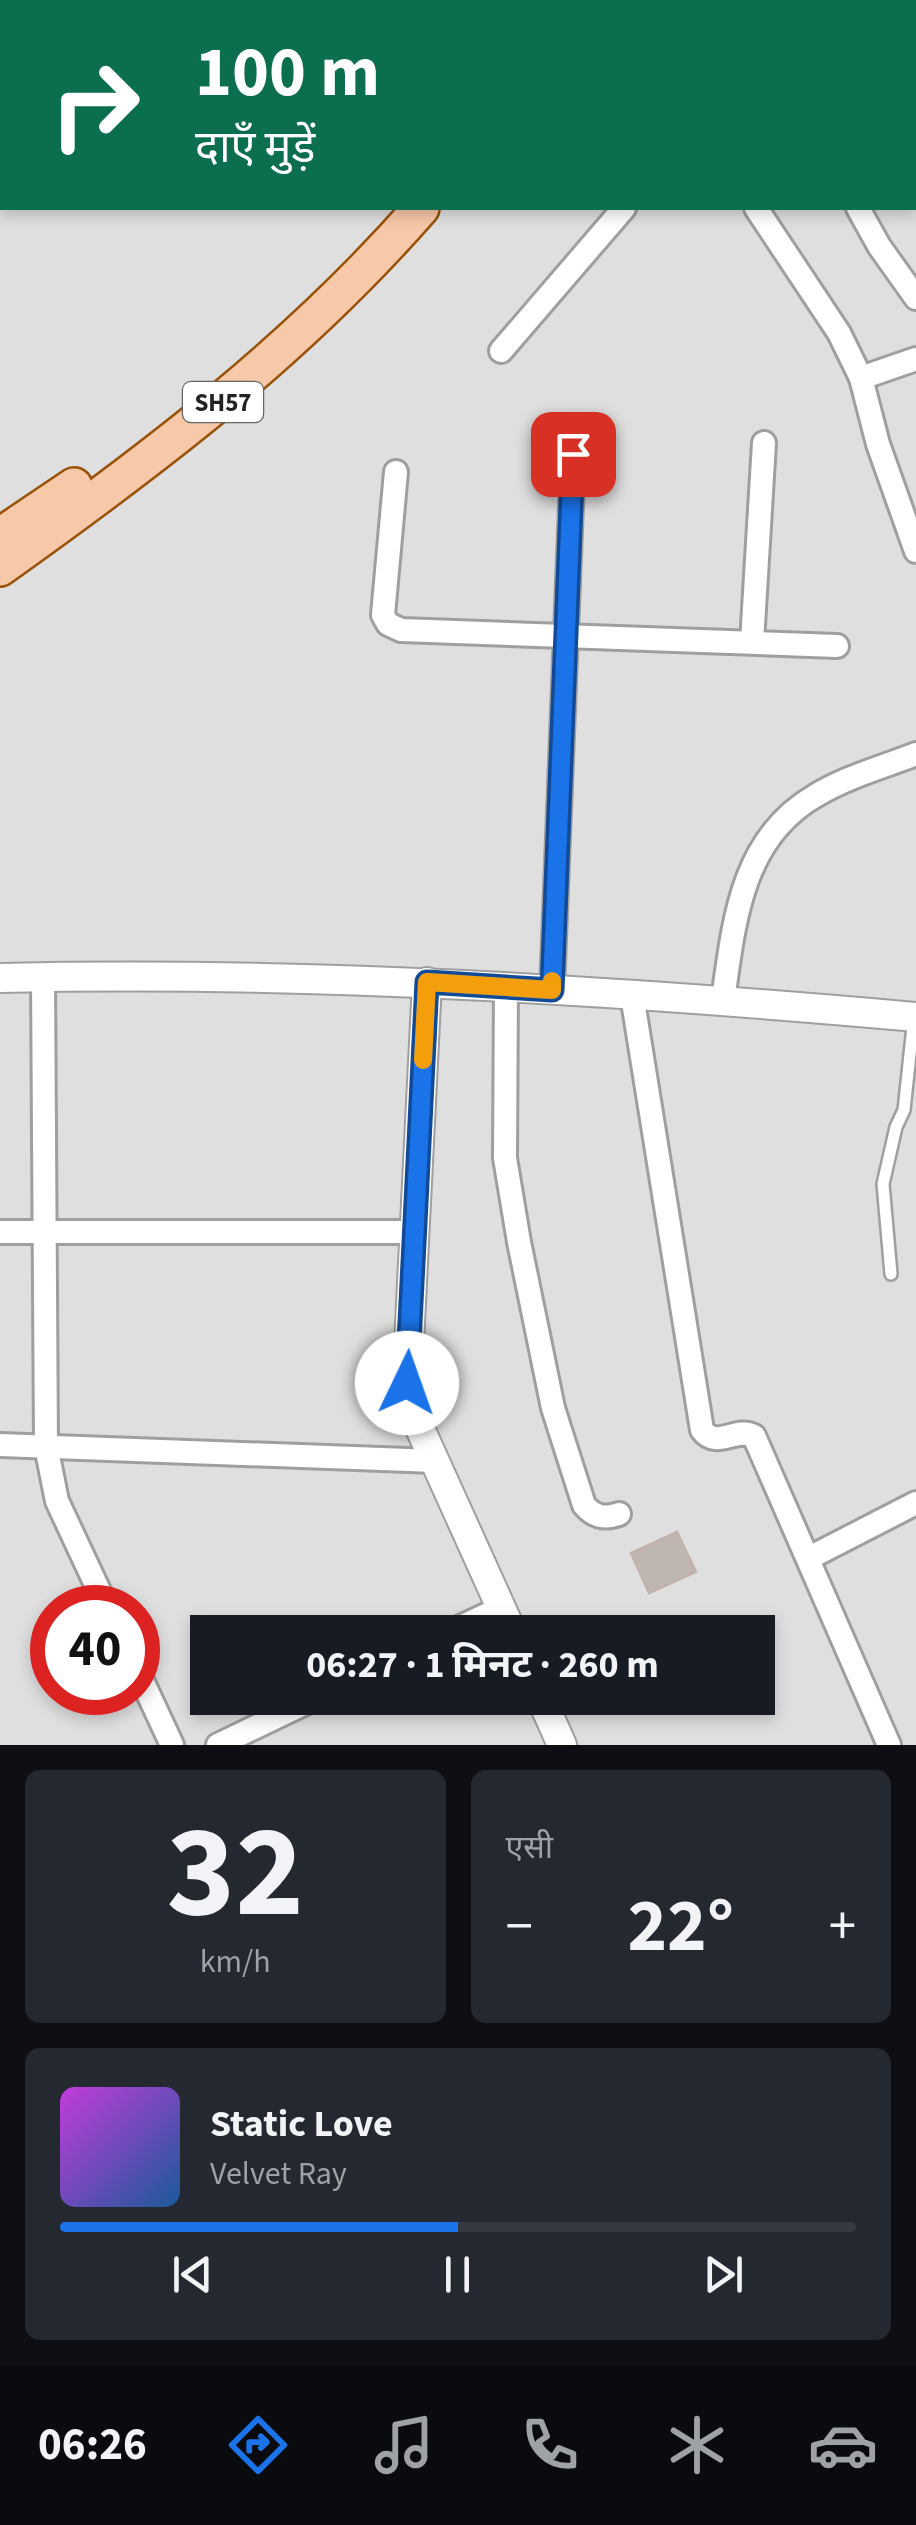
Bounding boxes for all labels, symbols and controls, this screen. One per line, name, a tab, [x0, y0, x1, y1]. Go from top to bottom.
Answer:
text: 100 m	[195, 23, 380, 123]
icon: right	[30, 40, 160, 170]
text: दाएँ मुड़ें	[195, 116, 315, 180]
road number: SH57	[183, 382, 263, 422]
pin	[531, 412, 616, 497]
icon: arrive	[546, 427, 601, 482]
position arrow	[355, 1331, 459, 1435]
speed limit sign: 40	[30, 1585, 160, 1715]
text: 06:27 · 1 मिनट · 260 m	[306, 1638, 659, 1692]
text: 32	[167, 1781, 304, 1966]
text: एसी	[506, 1825, 553, 1871]
text: 22°	[627, 1873, 734, 1980]
text: −	[506, 1888, 533, 1966]
text: +	[829, 1888, 856, 1966]
text: km/h	[200, 1939, 271, 1985]
text: Static Love	[210, 2097, 393, 2151]
text: Velvet Ray	[210, 2151, 347, 2197]
icon: previous	[165, 2247, 220, 2302]
icon: pause	[430, 2247, 485, 2302]
icon: next	[696, 2247, 751, 2302]
icon: directions	[223, 2410, 293, 2480]
icon: music	[369, 2410, 439, 2480]
icon: phone	[515, 2410, 585, 2480]
icon: climate	[662, 2410, 732, 2480]
icon: car	[808, 2410, 878, 2480]
text: 06:26	[38, 2413, 147, 2477]

